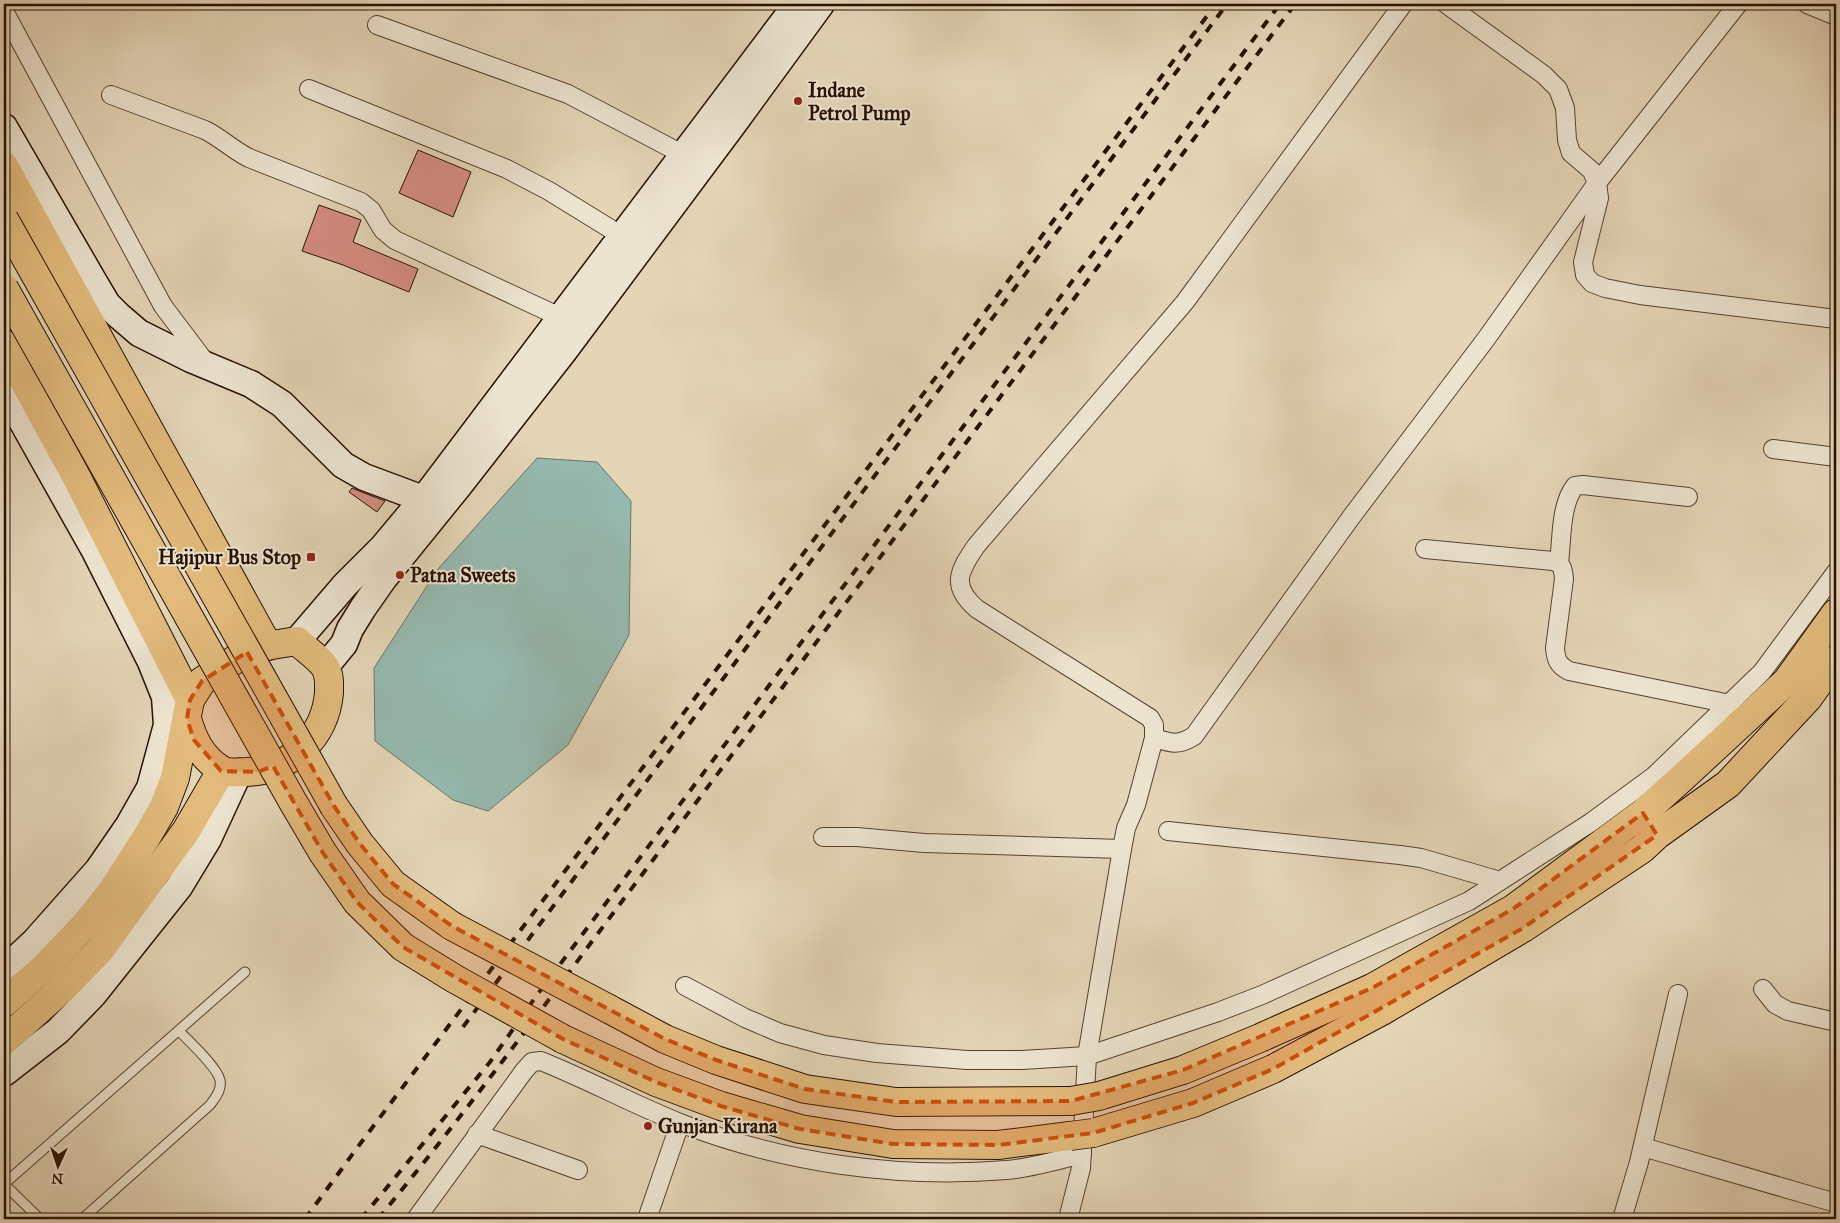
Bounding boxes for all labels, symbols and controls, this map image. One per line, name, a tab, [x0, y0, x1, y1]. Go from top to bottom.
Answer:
place label: Indane Petrol Pump	[808, 78, 911, 126]
marker: Indane Petrol Pump	[792, 95, 804, 107]
place label: Hajipur Bus Stop	[158, 545, 301, 570]
marker: Hajipur Bus Stop	[305, 551, 317, 563]
place label: Patna Sweets	[410, 563, 516, 587]
marker: Patna Sweets	[394, 569, 406, 581]
place label: Gunjan Kirana	[658, 1114, 778, 1139]
marker: Gunjan Kirana	[642, 1120, 654, 1132]
north arrow	[32, 1140, 82, 1190]
text: N	[51, 1170, 64, 1187]

